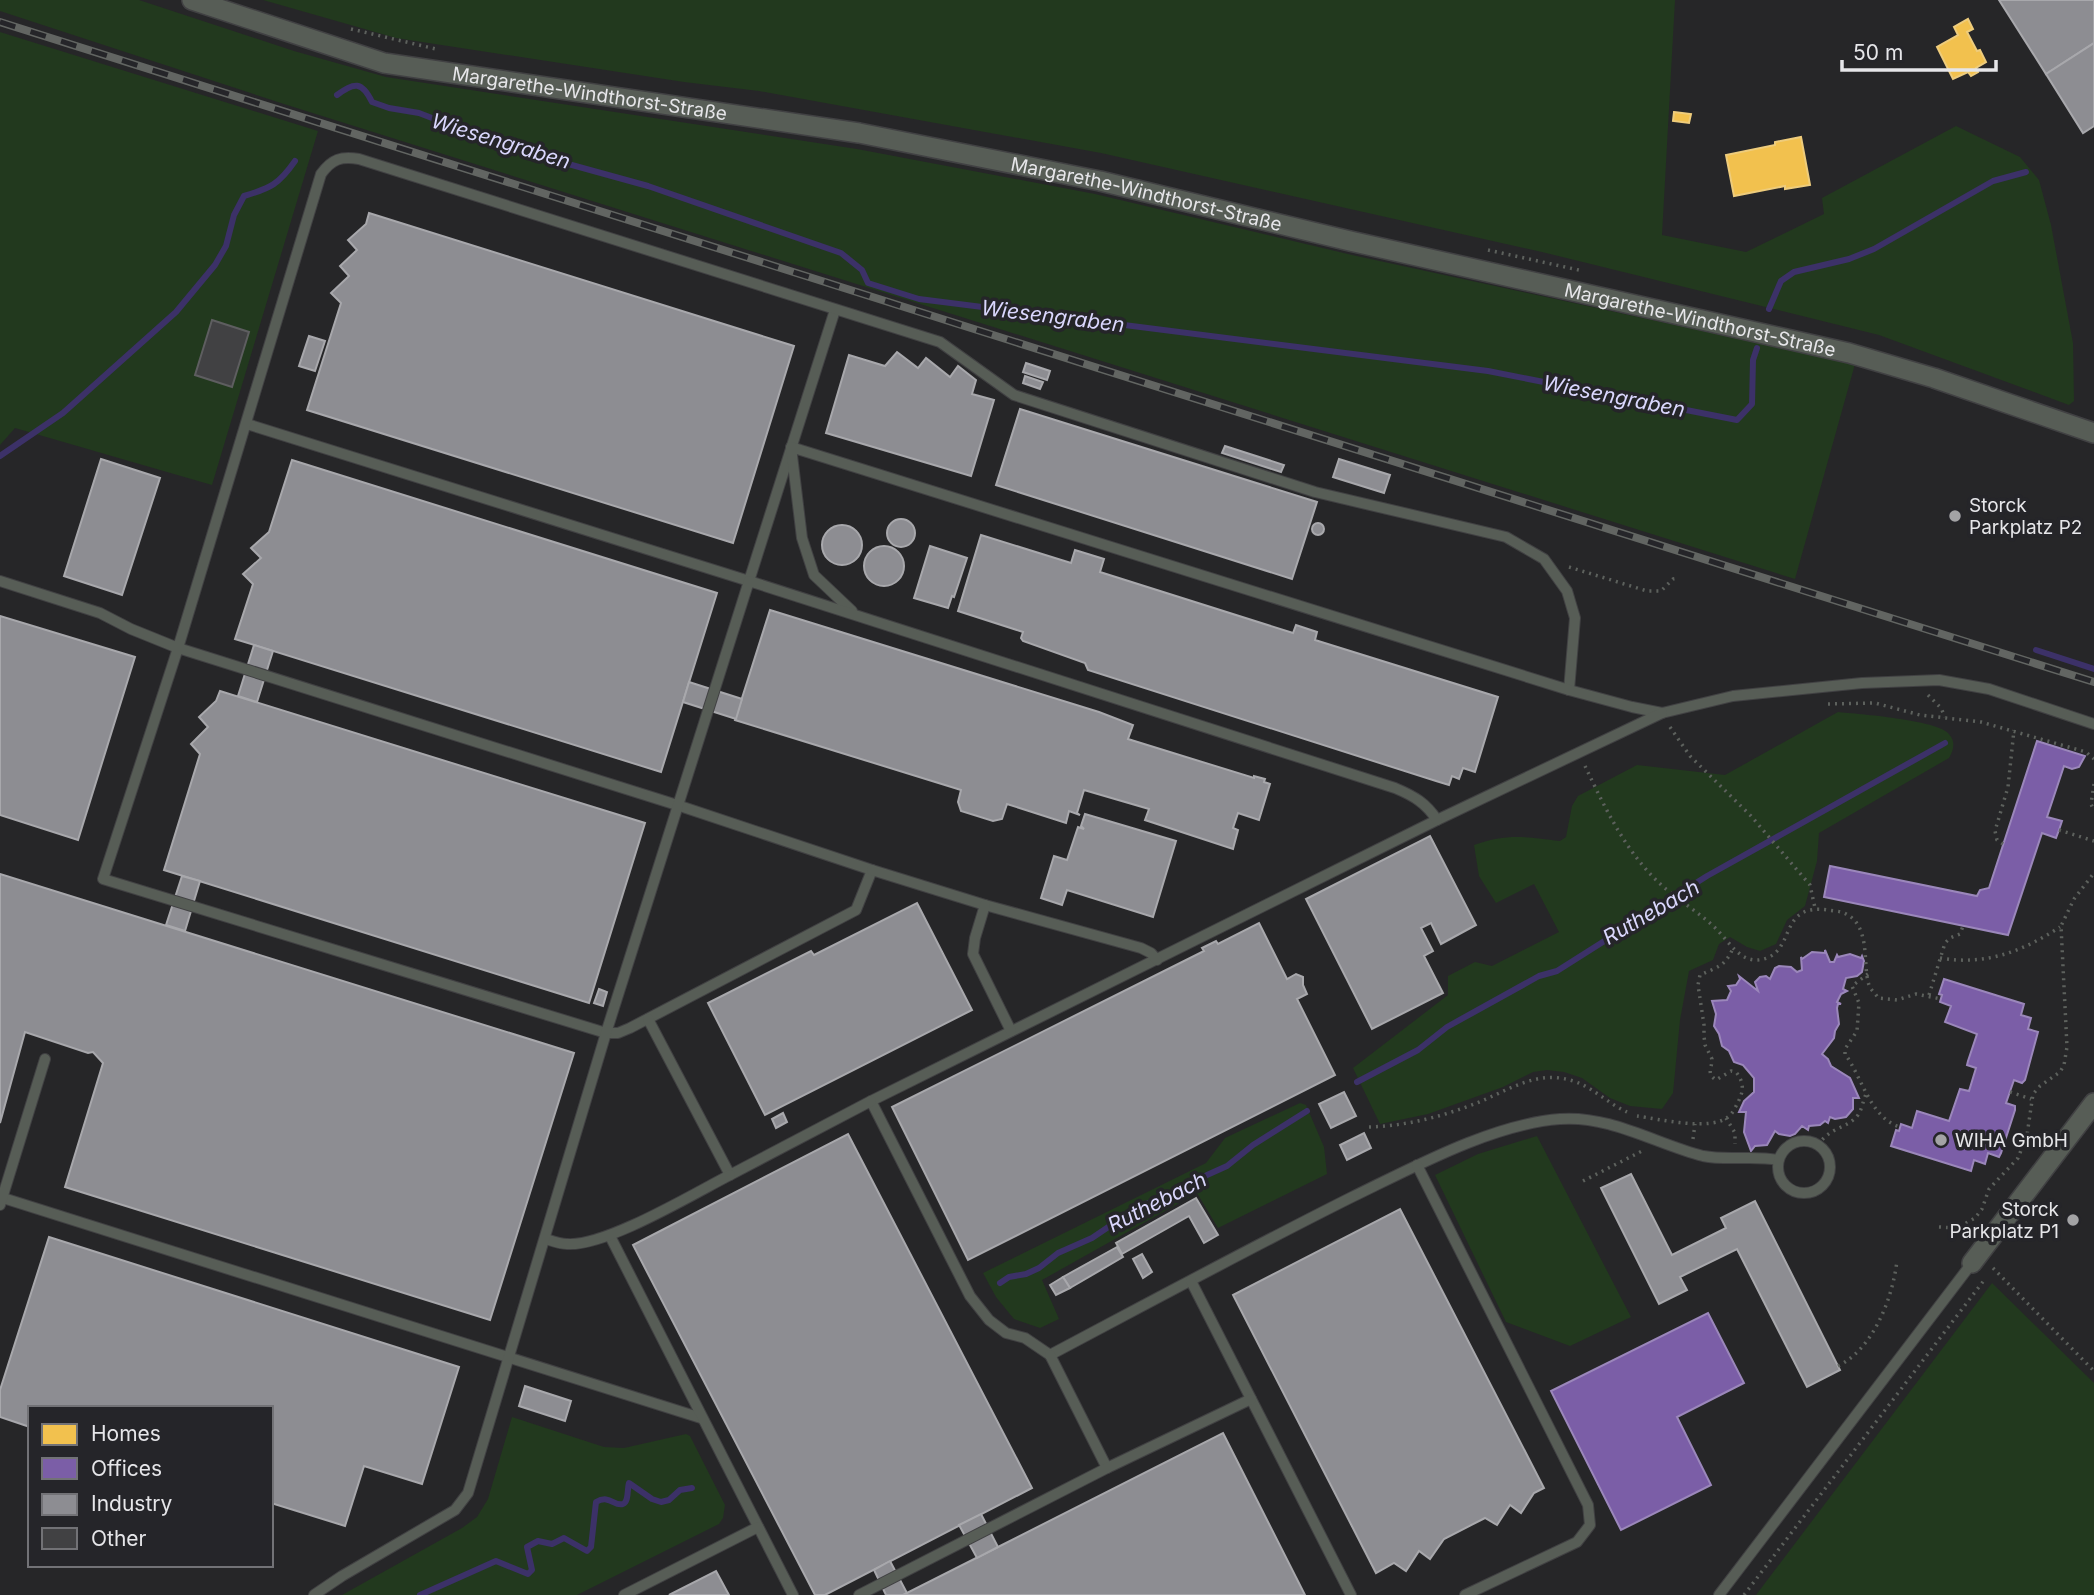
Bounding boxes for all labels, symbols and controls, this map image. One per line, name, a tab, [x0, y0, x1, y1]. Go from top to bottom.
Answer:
scale bar	[1842, 28, 1996, 72]
text: 50 m	[1853, 40, 1903, 65]
street label: Margarethe-Windthorst-Straße	[451, 62, 729, 125]
water label: Wiesengraben	[428, 108, 574, 174]
street label: Margarethe-Windthorst-Straße	[1009, 152, 1284, 236]
street label: Margarethe-Windthorst-Straße	[1562, 278, 1838, 361]
water label: Wiesengraben	[980, 295, 1126, 337]
water label: Wiesengraben	[1541, 370, 1687, 422]
place label: Storck Parkplatz P2	[1969, 494, 2082, 539]
marker: Storck Parkplatz P2	[1947, 508, 1963, 524]
water label: Ruthebach	[1598, 874, 1704, 950]
place label: WIHA GmbH	[1955, 1129, 2068, 1152]
marker: WIHA GmbH	[1933, 1132, 1949, 1148]
water label: Ruthebach	[1103, 1166, 1211, 1238]
place label: Storck Parkplatz P1	[1949, 1198, 2060, 1243]
marker: Storck Parkplatz P1	[2065, 1212, 2081, 1228]
legend	[28, 1406, 273, 1567]
text: Homes	[91, 1421, 161, 1446]
text: Offices	[91, 1456, 162, 1481]
text: Industry	[91, 1491, 173, 1516]
text: Other	[91, 1526, 147, 1551]

